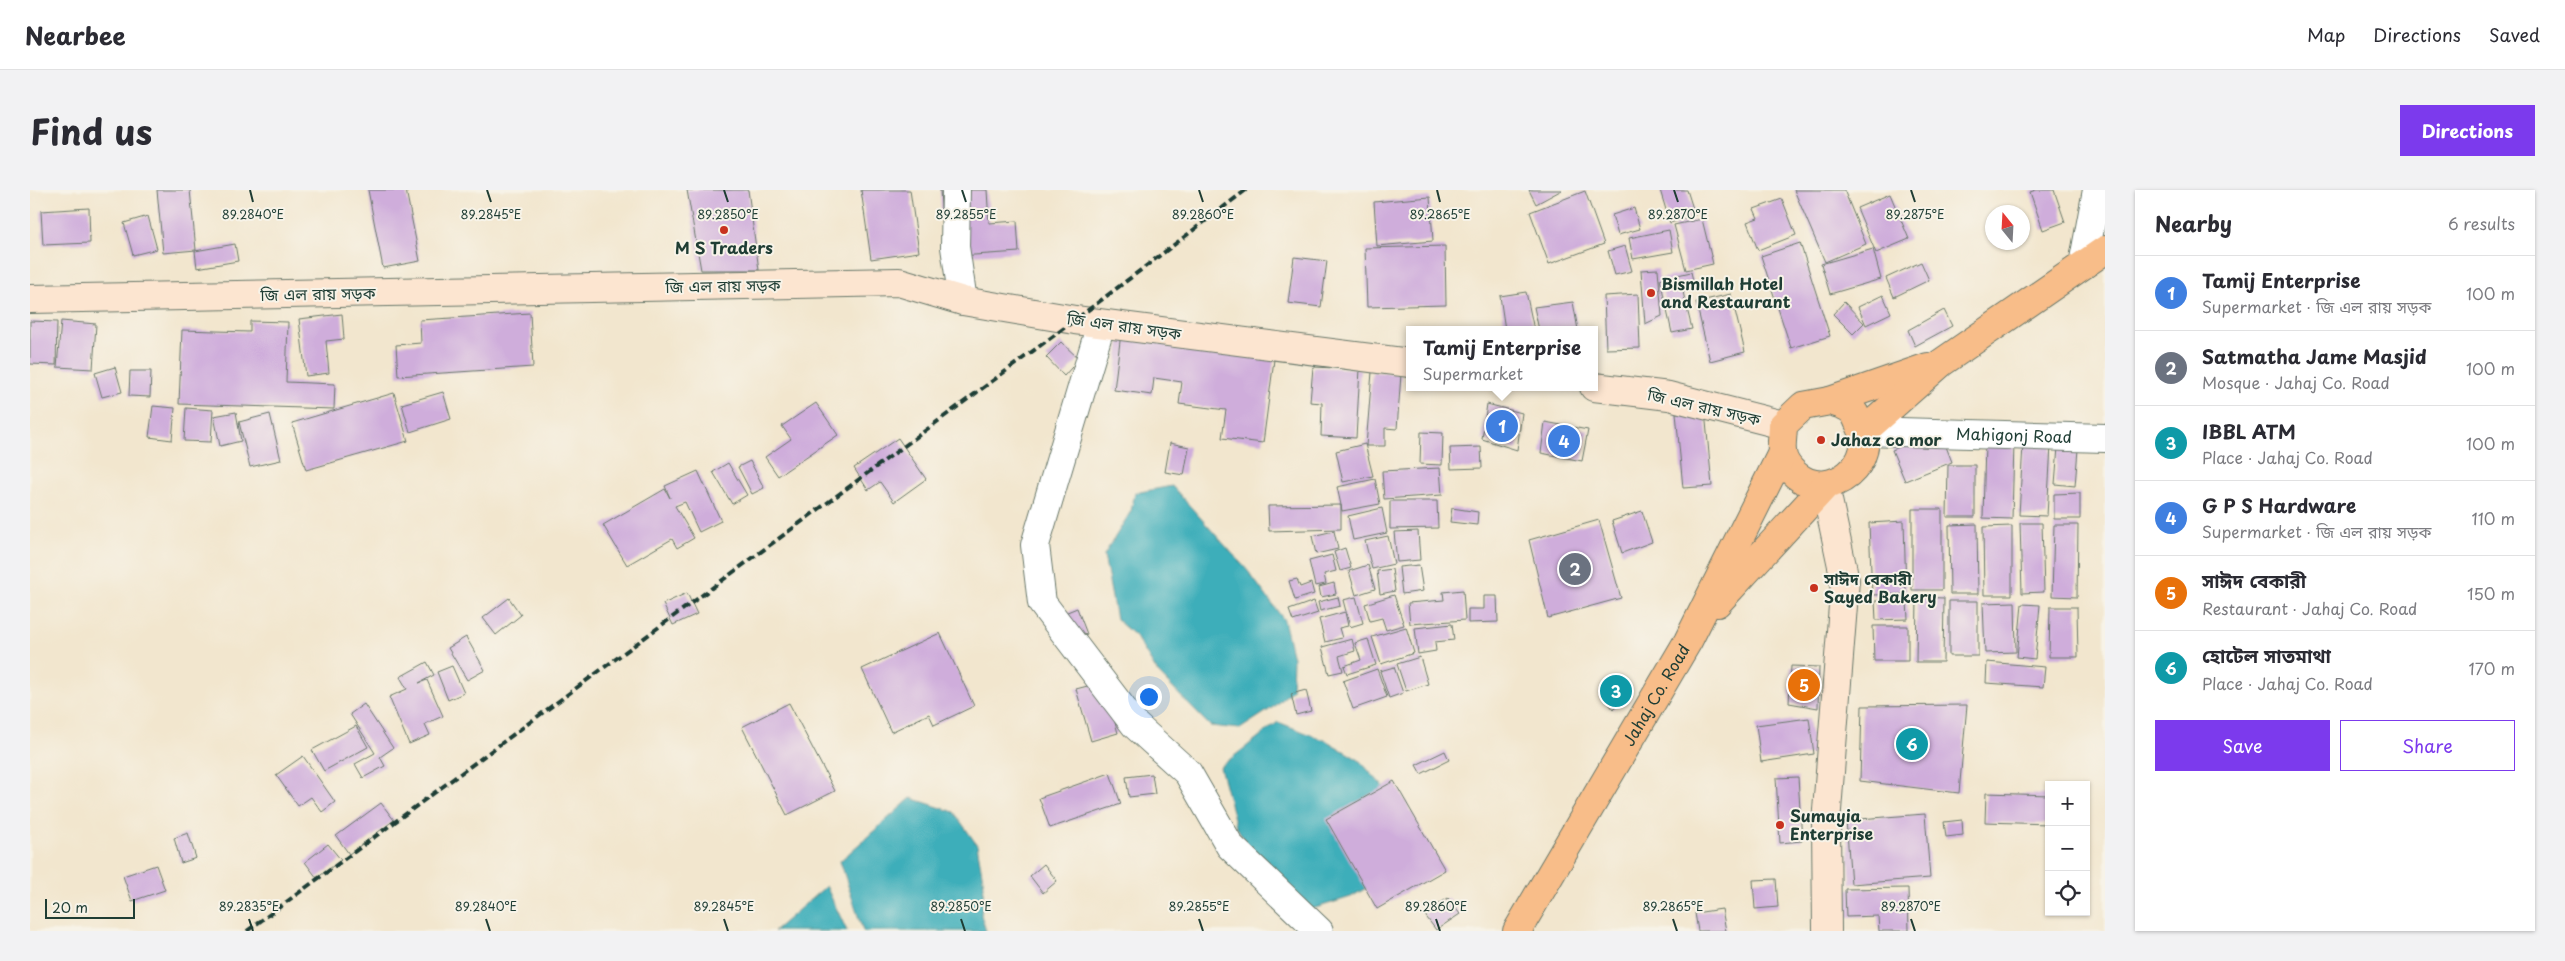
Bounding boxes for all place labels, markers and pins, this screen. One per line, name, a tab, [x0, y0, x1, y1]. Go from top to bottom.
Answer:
marker: M S Traders	[718, 224, 730, 236]
place label: M S Traders	[675, 235, 773, 259]
place label: Bismillah Hotel and Restaurant	[1661, 271, 1791, 313]
marker: Bismillah Hotel and Restaurant	[1645, 287, 1657, 299]
pin: 1	[1486, 407, 1518, 445]
pin: 4	[1548, 422, 1580, 460]
place label: Jahaz co mor	[1831, 427, 1942, 451]
marker: Jahaz co mor	[1815, 434, 1827, 446]
pin: 2	[1559, 550, 1591, 588]
place label: সাঈদ বেকারী Sayed Bakery	[1823, 566, 1937, 608]
marker: সাঈদ বেকারী Sayed Bakery	[1808, 582, 1820, 594]
pin: 5	[1788, 666, 1820, 704]
pin: 3	[1600, 672, 1632, 710]
pin: 6	[1896, 725, 1928, 763]
place label: Sumayia Enterprise	[1790, 803, 1873, 845]
marker: Sumayia Enterprise	[1774, 819, 1786, 831]

